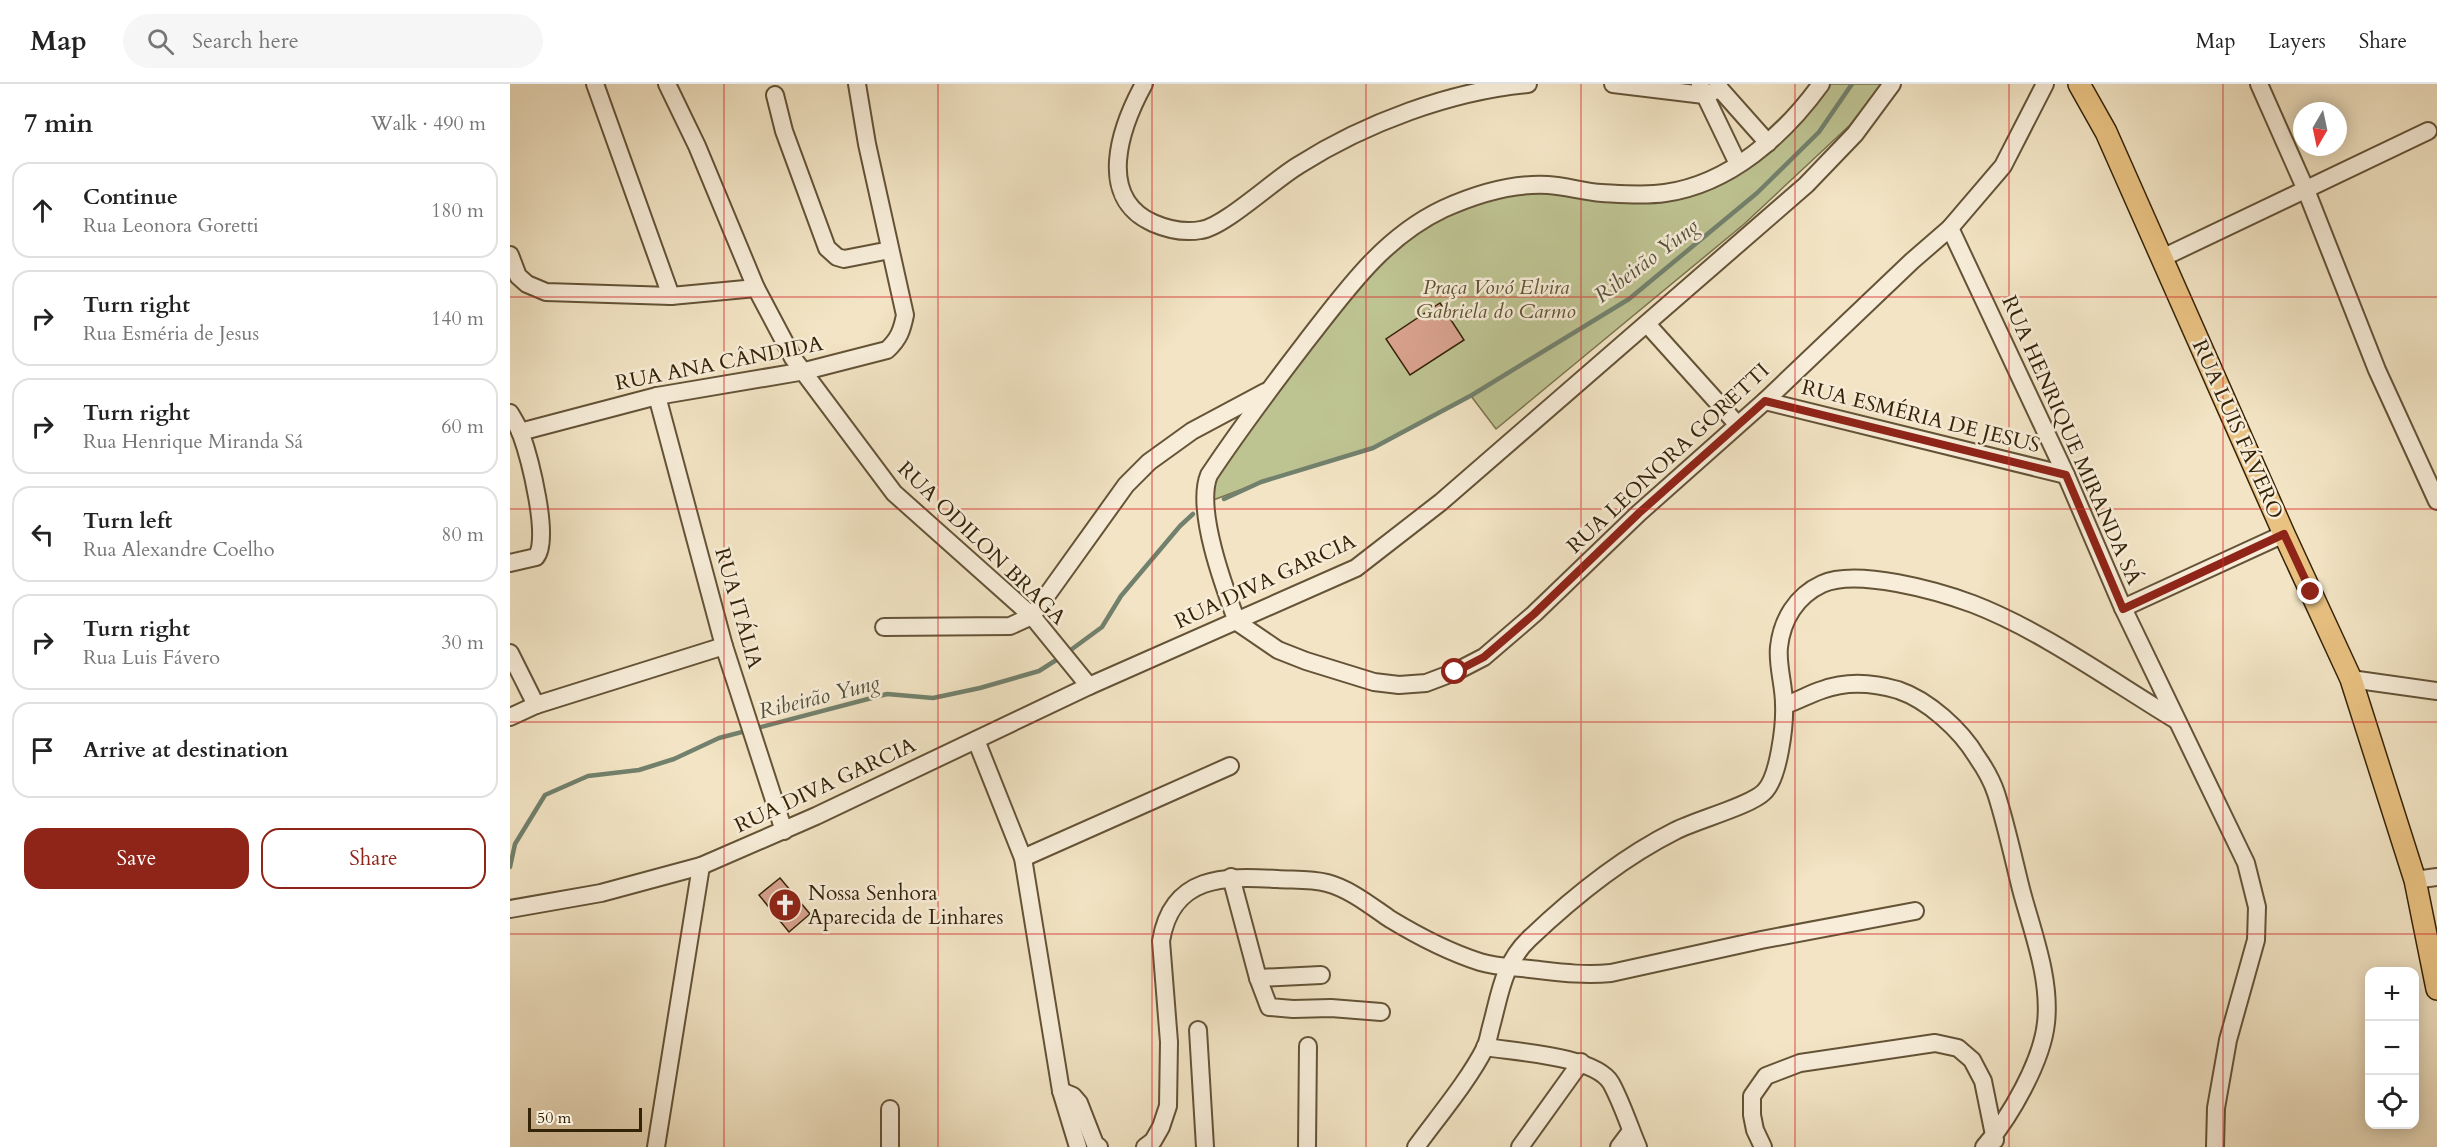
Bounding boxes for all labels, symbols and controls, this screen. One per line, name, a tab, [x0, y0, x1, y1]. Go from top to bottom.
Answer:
search box	[123, 14, 543, 68]
text: Map	[30, 22, 87, 60]
icon: search	[144, 25, 177, 58]
text: Search here	[192, 26, 299, 56]
text: Map	[2196, 27, 2236, 56]
text: Layers	[2269, 27, 2326, 56]
text: Share	[2359, 27, 2407, 56]
north arrow	[2293, 102, 2347, 156]
text: 7 min	[24, 106, 93, 141]
text: Walk · 490 m	[371, 110, 486, 137]
text: Continue	[83, 182, 178, 212]
icon: ahead	[26, 194, 59, 227]
text: 180 m	[431, 197, 484, 224]
water label: Ribeirão Yung	[1588, 211, 1705, 310]
text: Rua Leonora Goretti	[83, 212, 259, 239]
park label: Praça Vovó Elvira Gabriela do Carmo	[1416, 273, 1576, 326]
text: Turn right	[83, 290, 190, 320]
street label: RUA HENRIQUE MIRANDA SÁ	[1994, 291, 2149, 589]
icon: right	[26, 302, 59, 335]
text: 140 m	[431, 305, 484, 332]
text: Rua Esméria de Jesus	[83, 320, 259, 347]
street label: RUA ANA CÂNDIDA	[613, 329, 825, 398]
street label: RUA LUIS FÁVERO	[2185, 335, 2290, 523]
street label: RUA LEONORA GORETTI	[1561, 357, 1776, 560]
street label: RUA ESMÉRIA DE JESUS	[1799, 373, 2043, 460]
text: Turn right	[83, 398, 190, 428]
icon: right	[26, 410, 59, 443]
text: 60 m	[441, 413, 484, 440]
text: Rua Henrique Miranda Sá	[83, 428, 303, 455]
street label: RUA ODILON BRAGA	[891, 455, 1072, 632]
text: Turn left	[83, 506, 172, 536]
icon: left	[26, 518, 59, 551]
text: 80 m	[441, 521, 484, 548]
street label: RUA DIVA GARCIA	[1170, 527, 1361, 636]
text: Rua Alexandre Coelho	[83, 536, 275, 563]
street label: RUA ITÁLIA	[707, 544, 770, 672]
route end	[2297, 578, 2323, 604]
text: Turn right	[83, 614, 190, 644]
icon: right	[26, 626, 59, 659]
text: 30 m	[441, 629, 484, 656]
text: Rua Luis Fávero	[83, 644, 220, 671]
route start	[1441, 658, 1467, 684]
water label: Ribeirão Yung	[756, 667, 883, 727]
street label: RUA DIVA GARCIA	[730, 731, 921, 840]
icon: arrive	[26, 734, 59, 767]
text: Arrive at destination	[83, 735, 288, 765]
button: Save	[24, 828, 249, 889]
button: Share	[261, 828, 486, 889]
place label: Nossa Senhora Aparecida de Linhares	[808, 879, 1003, 932]
church icon: Nossa Senhora Aparecida de Linhares	[767, 887, 803, 923]
map controls	[2365, 967, 2419, 1129]
button: +	[2365, 967, 2419, 1021]
button: −	[2365, 1021, 2419, 1075]
button: locate	[2365, 1075, 2419, 1129]
scale bar	[528, 1105, 642, 1132]
text: 50 m	[537, 1107, 571, 1129]

